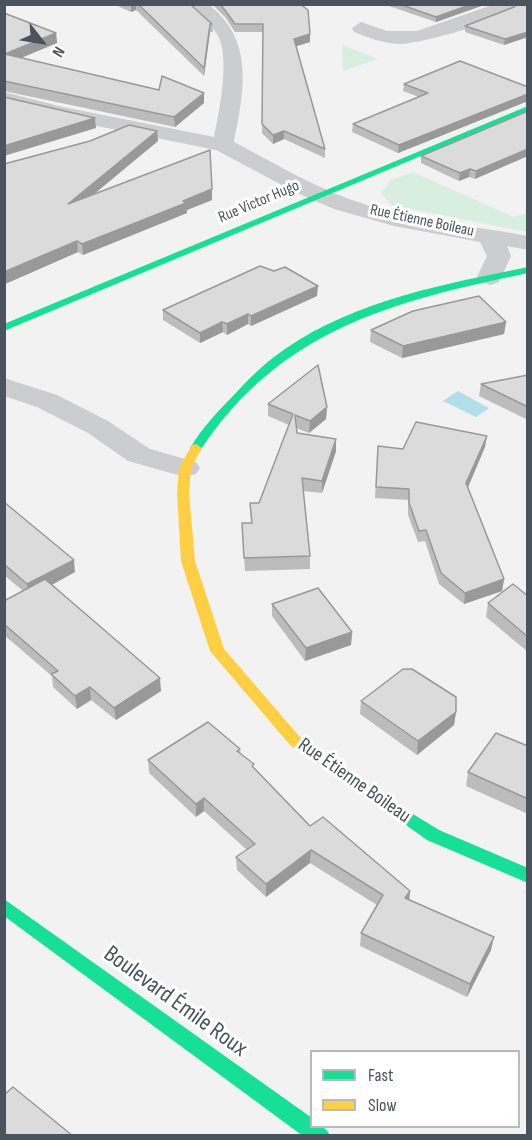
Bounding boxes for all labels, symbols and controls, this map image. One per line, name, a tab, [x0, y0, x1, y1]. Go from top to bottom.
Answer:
north arrow	[12, 12, 72, 72]
text: N	[48, 43, 68, 60]
street label: Rue Victor Hugo	[216, 176, 302, 228]
street label: Rue Étienne Boileau	[368, 201, 476, 241]
street label: Rue Étienne Boileau	[293, 733, 415, 829]
street label: Boulevard Émile Roux	[98, 940, 252, 1064]
legend	[310, 1050, 520, 1128]
text: Fast	[368, 1065, 393, 1086]
text: Slow	[368, 1095, 397, 1116]

